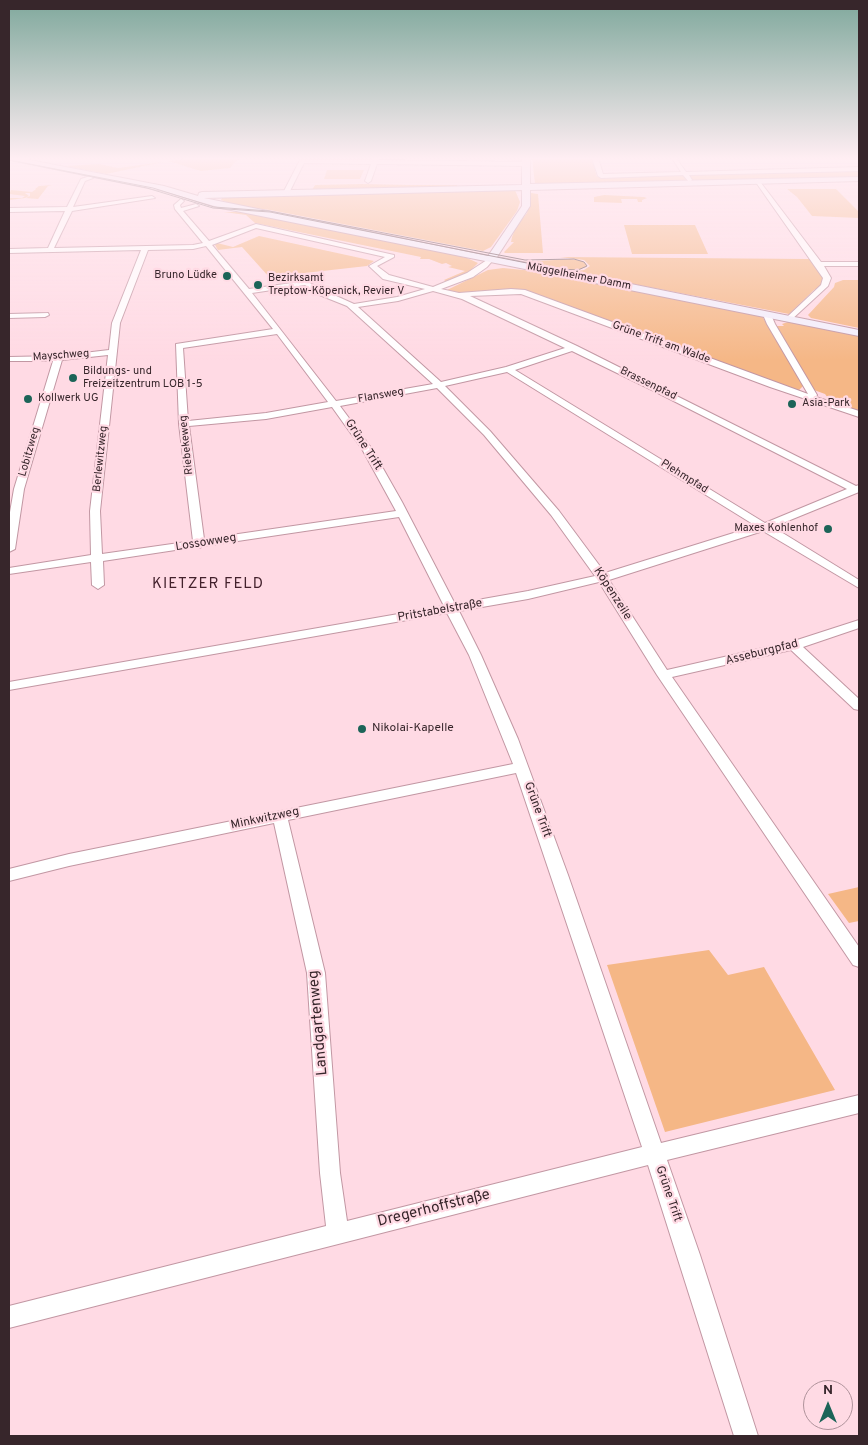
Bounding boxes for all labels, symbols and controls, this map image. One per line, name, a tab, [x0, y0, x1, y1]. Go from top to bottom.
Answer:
street label: Müggelheimer Damm	[526, 260, 632, 294]
place label: Bruno Lüdke	[154, 269, 217, 283]
marker: Bruno Lüdke	[221, 270, 233, 282]
place label: Bezirksamt Treptow-Köpenick, Revier V	[268, 272, 404, 298]
marker: Bezirksamt Treptow-Köpenick, Revier V	[252, 279, 264, 291]
street label: Grüne Trift am Walde	[610, 319, 712, 367]
street label: Mayschweg	[32, 347, 90, 365]
place label: Bildungs- und Freizeitzentrum LOB 1-5	[83, 365, 203, 391]
street label: Brassenpfad	[617, 365, 679, 403]
marker: Bildungs- und Freizeitzentrum LOB 1-5	[67, 372, 79, 384]
street label: Flansweg	[357, 385, 405, 407]
place label: Kollwerk UG	[38, 392, 98, 406]
marker: Kollwerk UG	[22, 393, 34, 405]
place label: Asia-Park	[802, 397, 850, 411]
marker: Asia-Park	[786, 398, 798, 410]
street label: Riebekeweg	[177, 415, 197, 475]
street label: Grüne Trift	[341, 417, 385, 473]
street label: Berlewitzweg	[91, 425, 111, 493]
street label: Lobitzweg	[17, 426, 43, 478]
street label: Plehmpfad	[658, 457, 710, 497]
place label: Maxes Kohlenhof	[734, 522, 818, 536]
marker: Maxes Kohlenhof	[822, 523, 834, 535]
street label: Lossowweg	[175, 531, 237, 555]
street label: Köpenzeile	[590, 565, 634, 623]
district label: KIETZER FELD	[151, 576, 265, 594]
street label: Pritstabelstraße	[397, 596, 483, 626]
street label: Asseburgpfad	[724, 637, 800, 669]
place label: Nikolai-Kapelle	[372, 722, 454, 736]
marker: Nikolai-Kapelle	[356, 723, 368, 735]
street label: Grüne Trift	[520, 780, 554, 840]
street label: Minkwitzweg	[229, 805, 301, 833]
street label: Landgartenweg	[305, 970, 333, 1076]
street label: Grüne Trift	[652, 1164, 684, 1224]
street label: Dregerhoffstraße	[376, 1186, 492, 1232]
north arrow	[803, 1380, 853, 1430]
text: N	[823, 1382, 833, 1399]

